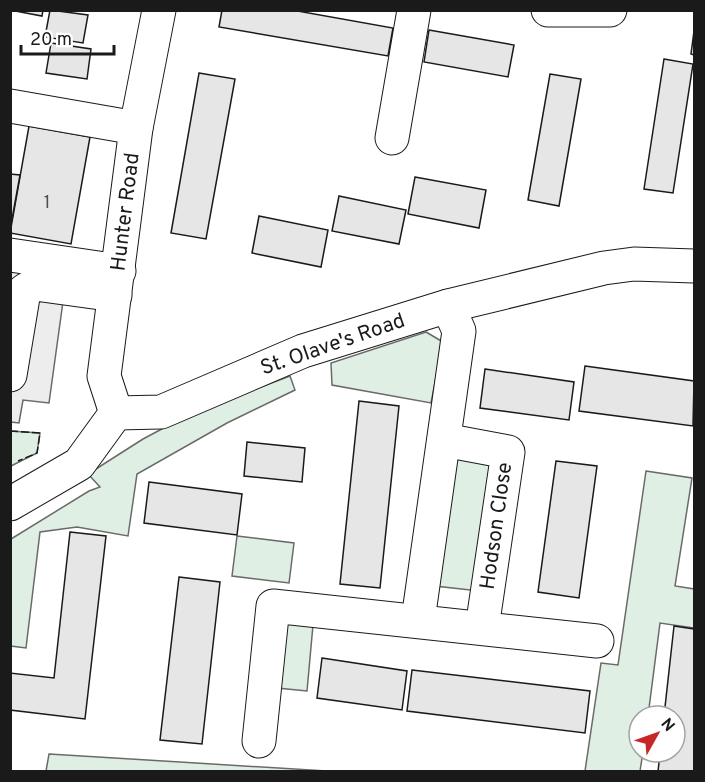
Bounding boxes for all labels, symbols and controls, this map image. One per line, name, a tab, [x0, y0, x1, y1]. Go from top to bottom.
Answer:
scale bar	[21, 18, 114, 56]
text: 20 m	[30, 29, 72, 52]
street label: Hunter Road	[105, 151, 147, 273]
house number: 1	[44, 192, 50, 215]
street label: St. Olave's Road	[257, 308, 409, 382]
street label: Hodson Close	[475, 461, 519, 591]
north arrow	[627, 704, 687, 764]
text: N	[656, 715, 678, 736]

